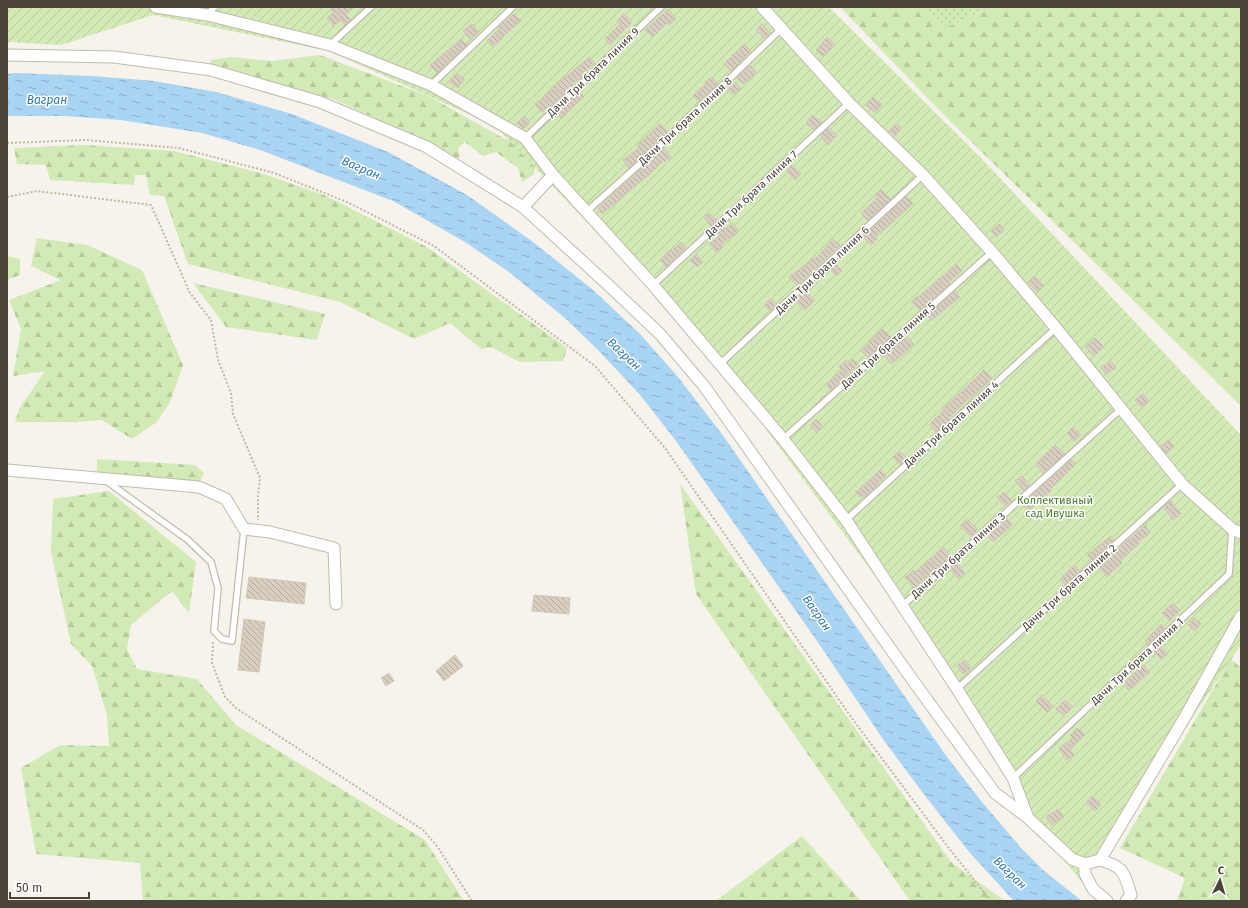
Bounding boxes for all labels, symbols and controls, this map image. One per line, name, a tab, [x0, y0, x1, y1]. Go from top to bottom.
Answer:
street label: Дачи Три брата линия 9	[544, 25, 642, 120]
street label: Дачи Три брата линия 8	[635, 75, 735, 169]
water label: Вагран	[27, 93, 67, 107]
street label: Дачи Три брата линия 7	[702, 148, 800, 241]
water label: Вагран	[340, 154, 382, 182]
street label: Дачи Три брата линия 6	[772, 224, 872, 318]
street label: Дачи Три брата линия 5	[838, 299, 939, 392]
water label: Вагран	[604, 335, 644, 373]
street label: Дачи Три брата линия 4	[901, 378, 1001, 471]
park label: Коллективный сад Ивушка	[1017, 494, 1093, 520]
street label: Дачи Три брата линия 3	[908, 510, 1008, 602]
street label: Дачи Три брата линия 2	[1019, 542, 1119, 634]
water label: Вагран	[800, 592, 834, 634]
street label: Дачи Три брата линия 1	[1088, 615, 1186, 708]
water label: Вагран	[991, 854, 1029, 892]
north arrow	[1200, 860, 1240, 900]
text: С	[1217, 864, 1225, 877]
scale bar	[10, 874, 89, 900]
text: 50 m	[16, 881, 42, 895]

